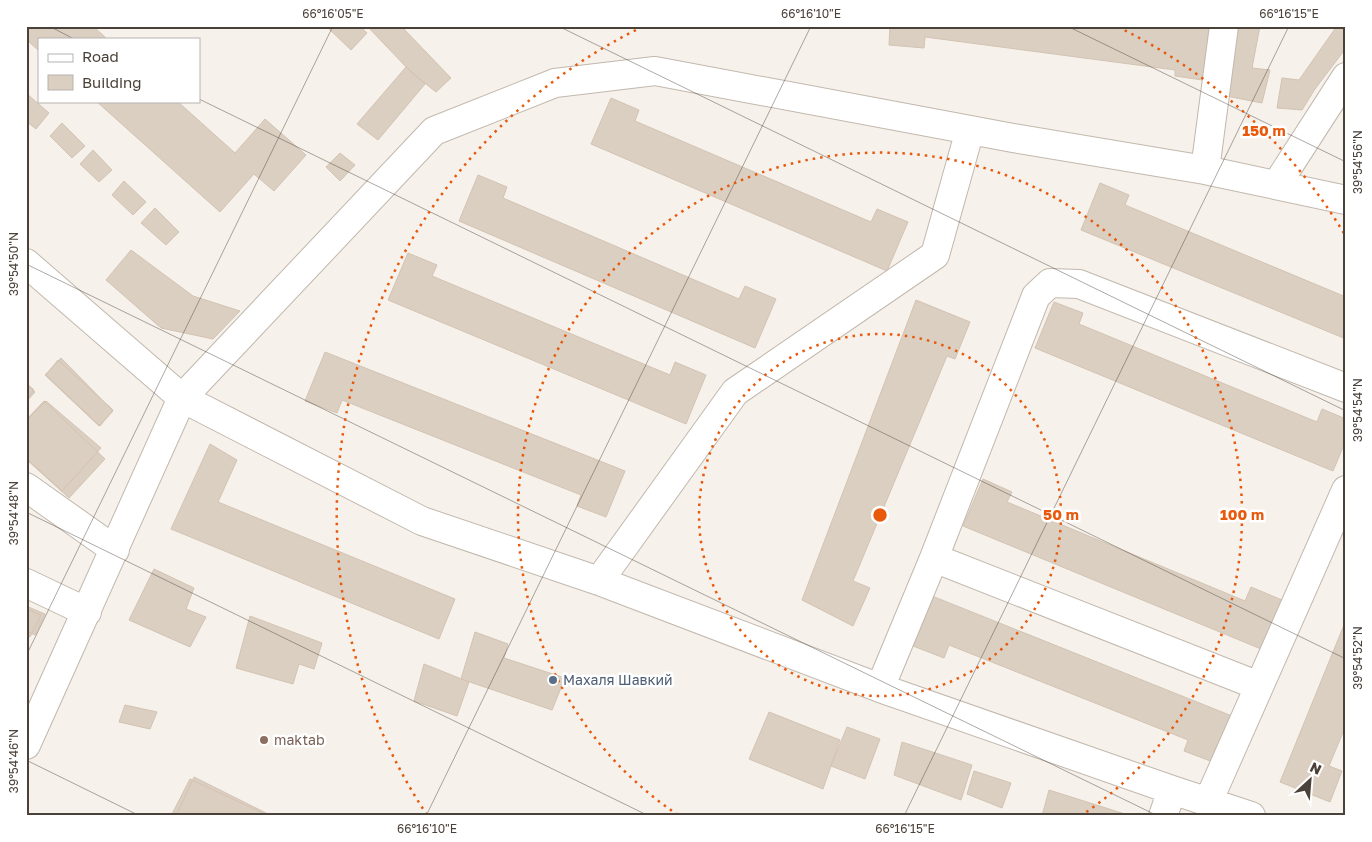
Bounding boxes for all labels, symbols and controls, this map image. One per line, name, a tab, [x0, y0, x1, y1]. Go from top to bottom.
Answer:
text: 66°16'05"E	[302, 6, 364, 21]
text: 66°16'10"E	[781, 6, 841, 21]
text: 66°16'15"E	[1259, 6, 1319, 21]
legend	[38, 38, 200, 102]
text: Road	[82, 47, 119, 65]
text: Building	[82, 73, 142, 91]
text: 150 m	[1242, 121, 1286, 139]
text: 39°54'56"N	[1350, 130, 1365, 194]
text: 39°54'50"N	[6, 232, 21, 296]
text: 39°54'54"N	[1350, 378, 1365, 442]
text: 39°54'48"N	[6, 481, 21, 545]
text: 50 m	[1043, 505, 1079, 523]
text: 100 m	[1220, 505, 1264, 523]
centre of rings	[871, 506, 889, 524]
text: 39°54'52"N	[1350, 626, 1365, 690]
place label: Махаля Шавкий	[563, 671, 673, 688]
marker: Махаля Шавкий	[547, 674, 559, 686]
text: 39°54'46"N	[6, 729, 21, 793]
place label: maktab	[274, 731, 325, 748]
marker: maktab	[258, 734, 270, 746]
north arrow	[1284, 754, 1334, 804]
text: N	[1307, 758, 1324, 778]
text: 66°16'10"E	[397, 821, 457, 836]
text: 66°16'15"E	[875, 821, 935, 836]

